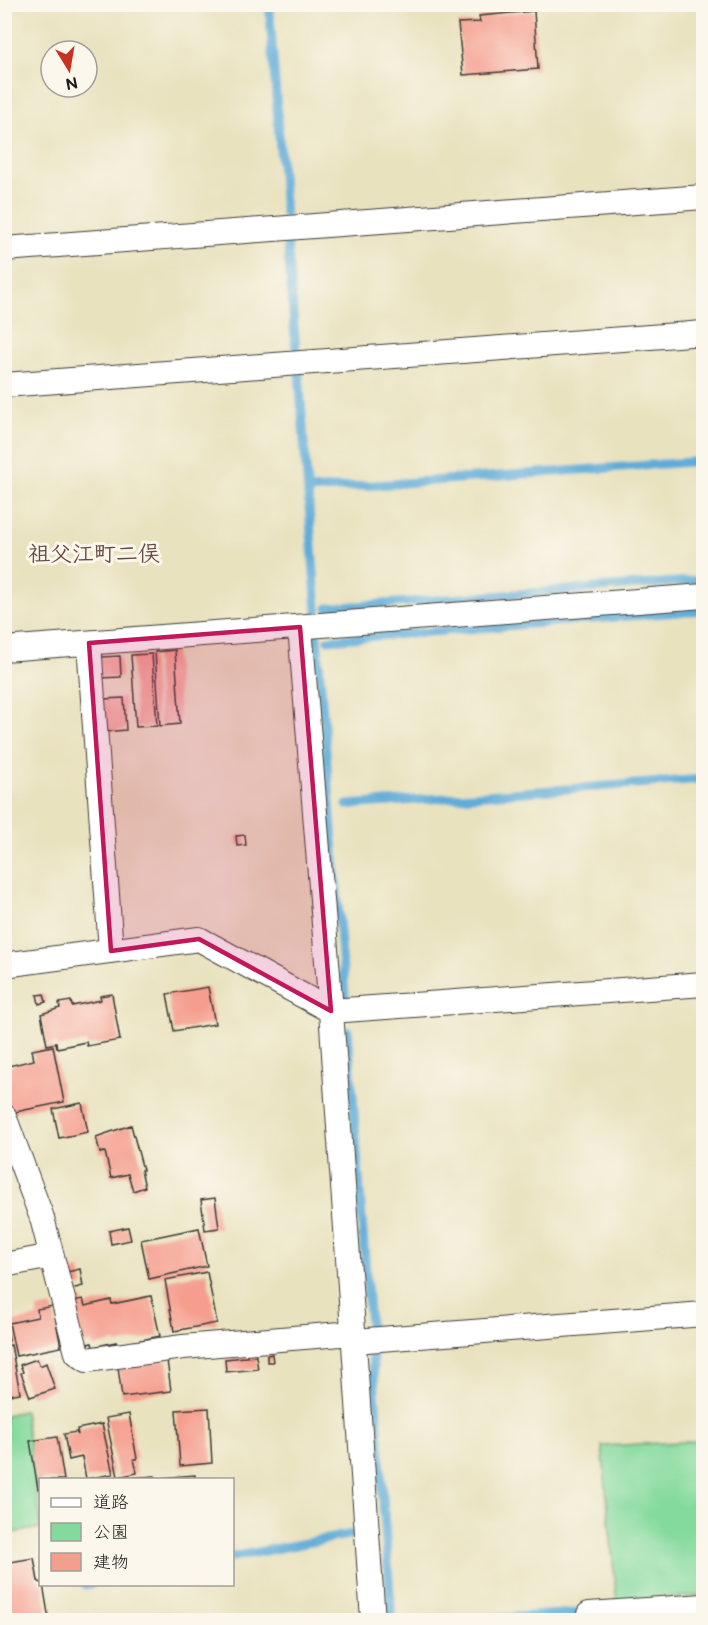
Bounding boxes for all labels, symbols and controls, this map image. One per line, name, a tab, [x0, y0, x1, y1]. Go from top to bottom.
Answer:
north arrow	[39, 39, 99, 99]
text: N	[64, 72, 79, 93]
district label: 祖父江町二俣	[28, 541, 160, 568]
legend	[39, 1478, 234, 1586]
text: 道路	[93, 1492, 129, 1513]
text: 公園	[93, 1522, 129, 1543]
text: 建物	[93, 1552, 129, 1573]

